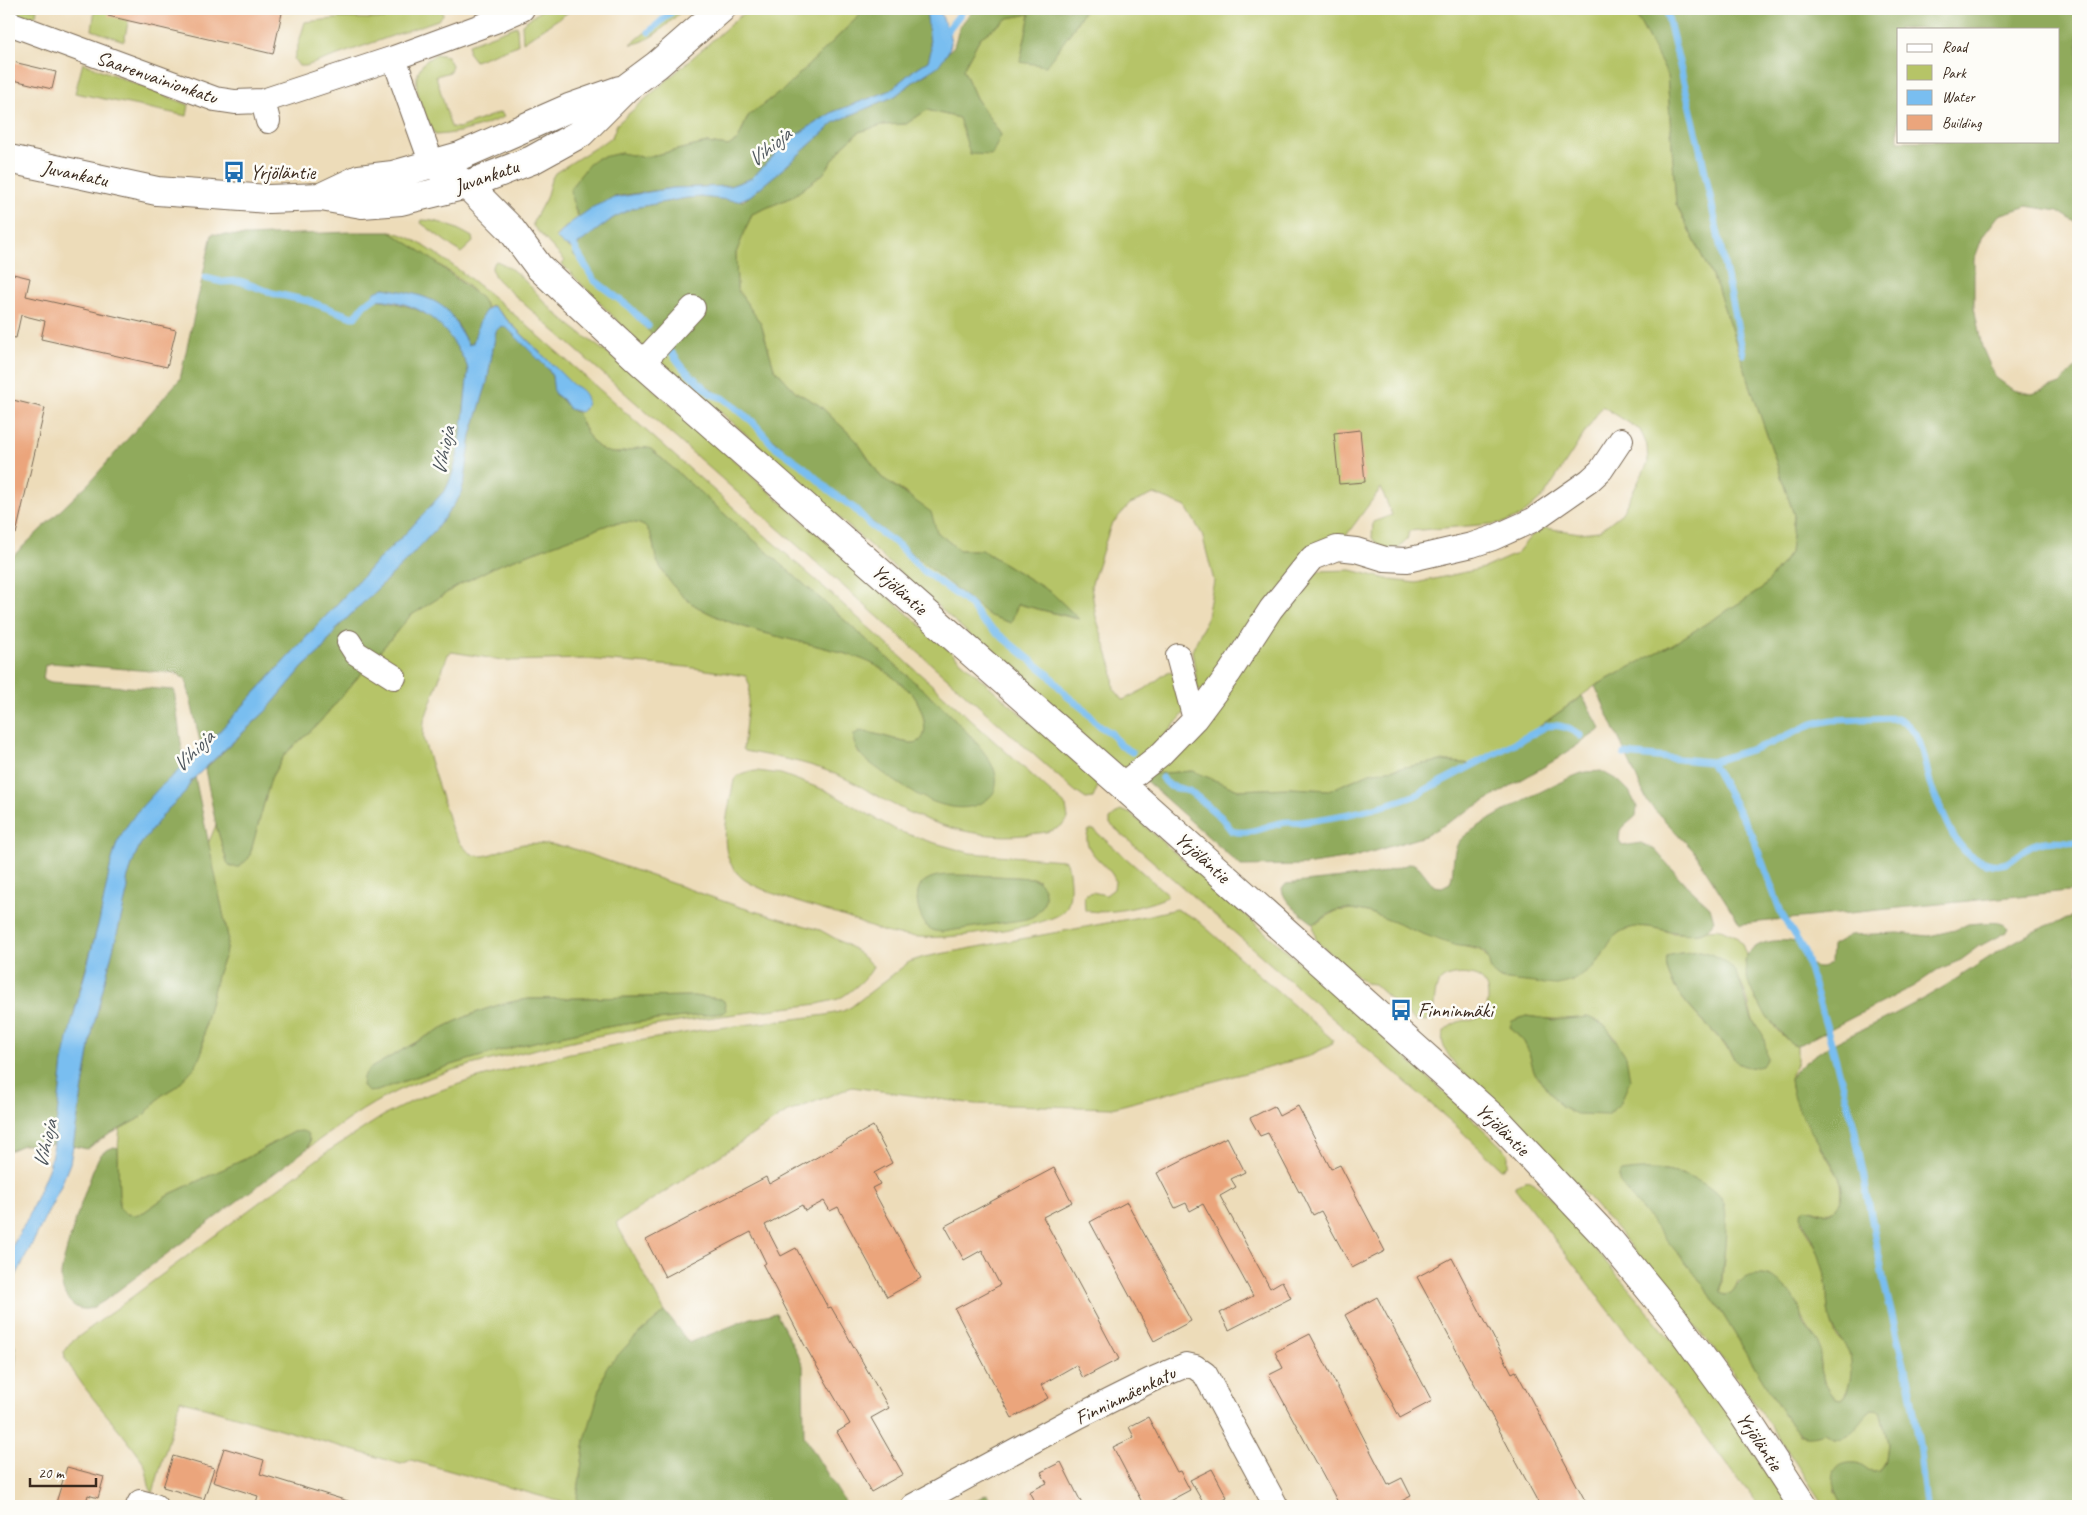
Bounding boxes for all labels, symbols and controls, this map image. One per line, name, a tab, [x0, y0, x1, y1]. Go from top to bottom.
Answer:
legend	[1897, 28, 2060, 142]
text: Road	[1942, 38, 1969, 57]
street label: Saarenvainionkatu	[93, 45, 222, 110]
text: Park	[1942, 64, 1967, 83]
text: Water	[1942, 88, 1976, 107]
text: Building	[1942, 114, 1982, 133]
water label: Vihioja	[742, 120, 798, 172]
street label: Juvankatu	[450, 153, 523, 199]
street label: Juvankatu	[39, 154, 111, 193]
bus stop icon: Yrjöläntie	[221, 159, 247, 185]
place label: Yrjöläntie	[250, 160, 317, 185]
water label: Vihioja	[425, 423, 461, 478]
street label: Yrjöläntie	[867, 559, 934, 621]
water label: Vihioja	[167, 723, 221, 777]
street label: Yrjöläntie	[1170, 826, 1236, 889]
bus stop icon: Finninmäki	[1388, 997, 1414, 1023]
place label: Finninmäki	[1418, 998, 1495, 1023]
street label: Yrjöläntie	[1471, 1098, 1536, 1162]
water label: Vihioja	[27, 1116, 64, 1171]
street label: Finninmäenkatu	[1071, 1360, 1181, 1430]
street label: Yrjöläntie	[1731, 1407, 1789, 1477]
scale bar	[30, 1455, 96, 1487]
text: 20 m	[38, 1464, 65, 1483]

